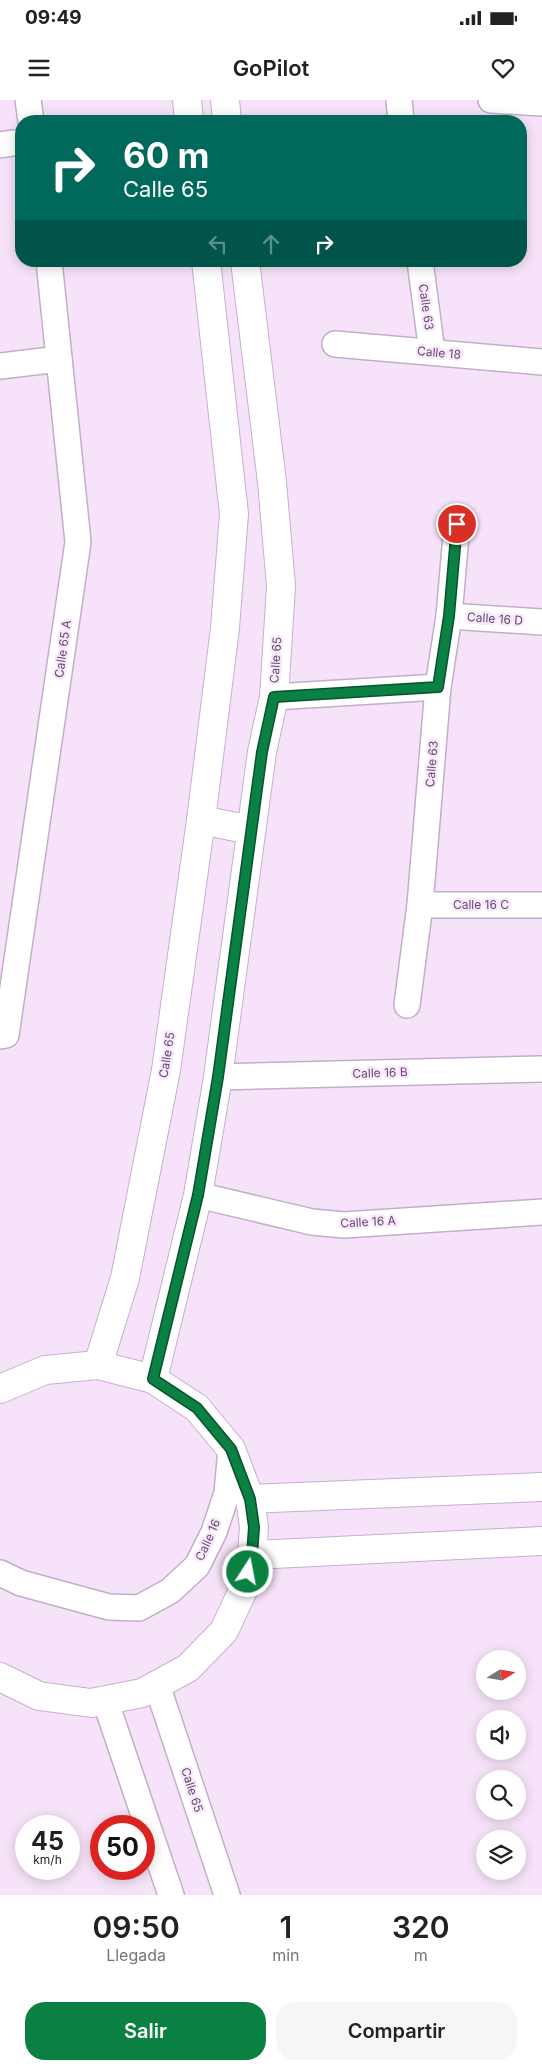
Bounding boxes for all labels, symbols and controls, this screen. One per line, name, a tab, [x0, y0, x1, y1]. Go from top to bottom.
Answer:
text: 09:49	[25, 6, 82, 29]
icon: menu	[25, 54, 53, 82]
icon: heart	[489, 54, 517, 82]
text: GoPilot	[233, 55, 309, 81]
text: 60 m	[123, 134, 210, 176]
icon: right	[40, 135, 105, 200]
text: Calle 65	[123, 176, 208, 202]
icon: left	[204, 230, 232, 258]
icon: ahead	[257, 230, 285, 258]
icon: right	[310, 230, 338, 258]
street label: Calle 63	[416, 283, 437, 331]
street label: Calle 18	[416, 343, 462, 362]
pin	[436, 503, 478, 545]
icon: arrive	[443, 510, 471, 538]
street label: Calle 16 D	[467, 609, 524, 628]
street label: Calle 65 A	[51, 619, 74, 679]
street label: Calle 65	[266, 636, 285, 684]
street label: Calle 63	[422, 740, 441, 788]
street label: Calle 16 C	[453, 897, 509, 912]
street label: Calle 65	[155, 1031, 178, 1079]
street label: Calle 16 B	[352, 1064, 408, 1081]
street label: Calle 16 A	[340, 1213, 396, 1230]
street label: Calle 16	[192, 1517, 223, 1563]
position arrow	[221, 1545, 273, 1597]
north arrow	[476, 1650, 526, 1700]
map controls	[476, 1650, 526, 1880]
button: sound	[476, 1710, 526, 1760]
street label: Calle 65	[178, 1765, 207, 1814]
button: search	[476, 1770, 526, 1820]
speed limit sign: 50	[90, 1815, 155, 1880]
text: 45	[31, 1826, 64, 1856]
button: layers	[476, 1830, 526, 1880]
text: km/h	[33, 1852, 62, 1867]
text: 09:50	[92, 1909, 180, 1945]
text: 1	[279, 1909, 292, 1945]
text: 320	[392, 1909, 450, 1945]
text: Llegada	[106, 1945, 166, 1965]
text: min	[272, 1945, 299, 1965]
text: m	[414, 1945, 428, 1965]
button: Salir	[25, 2002, 266, 2060]
button: Compartir	[276, 2002, 517, 2060]

